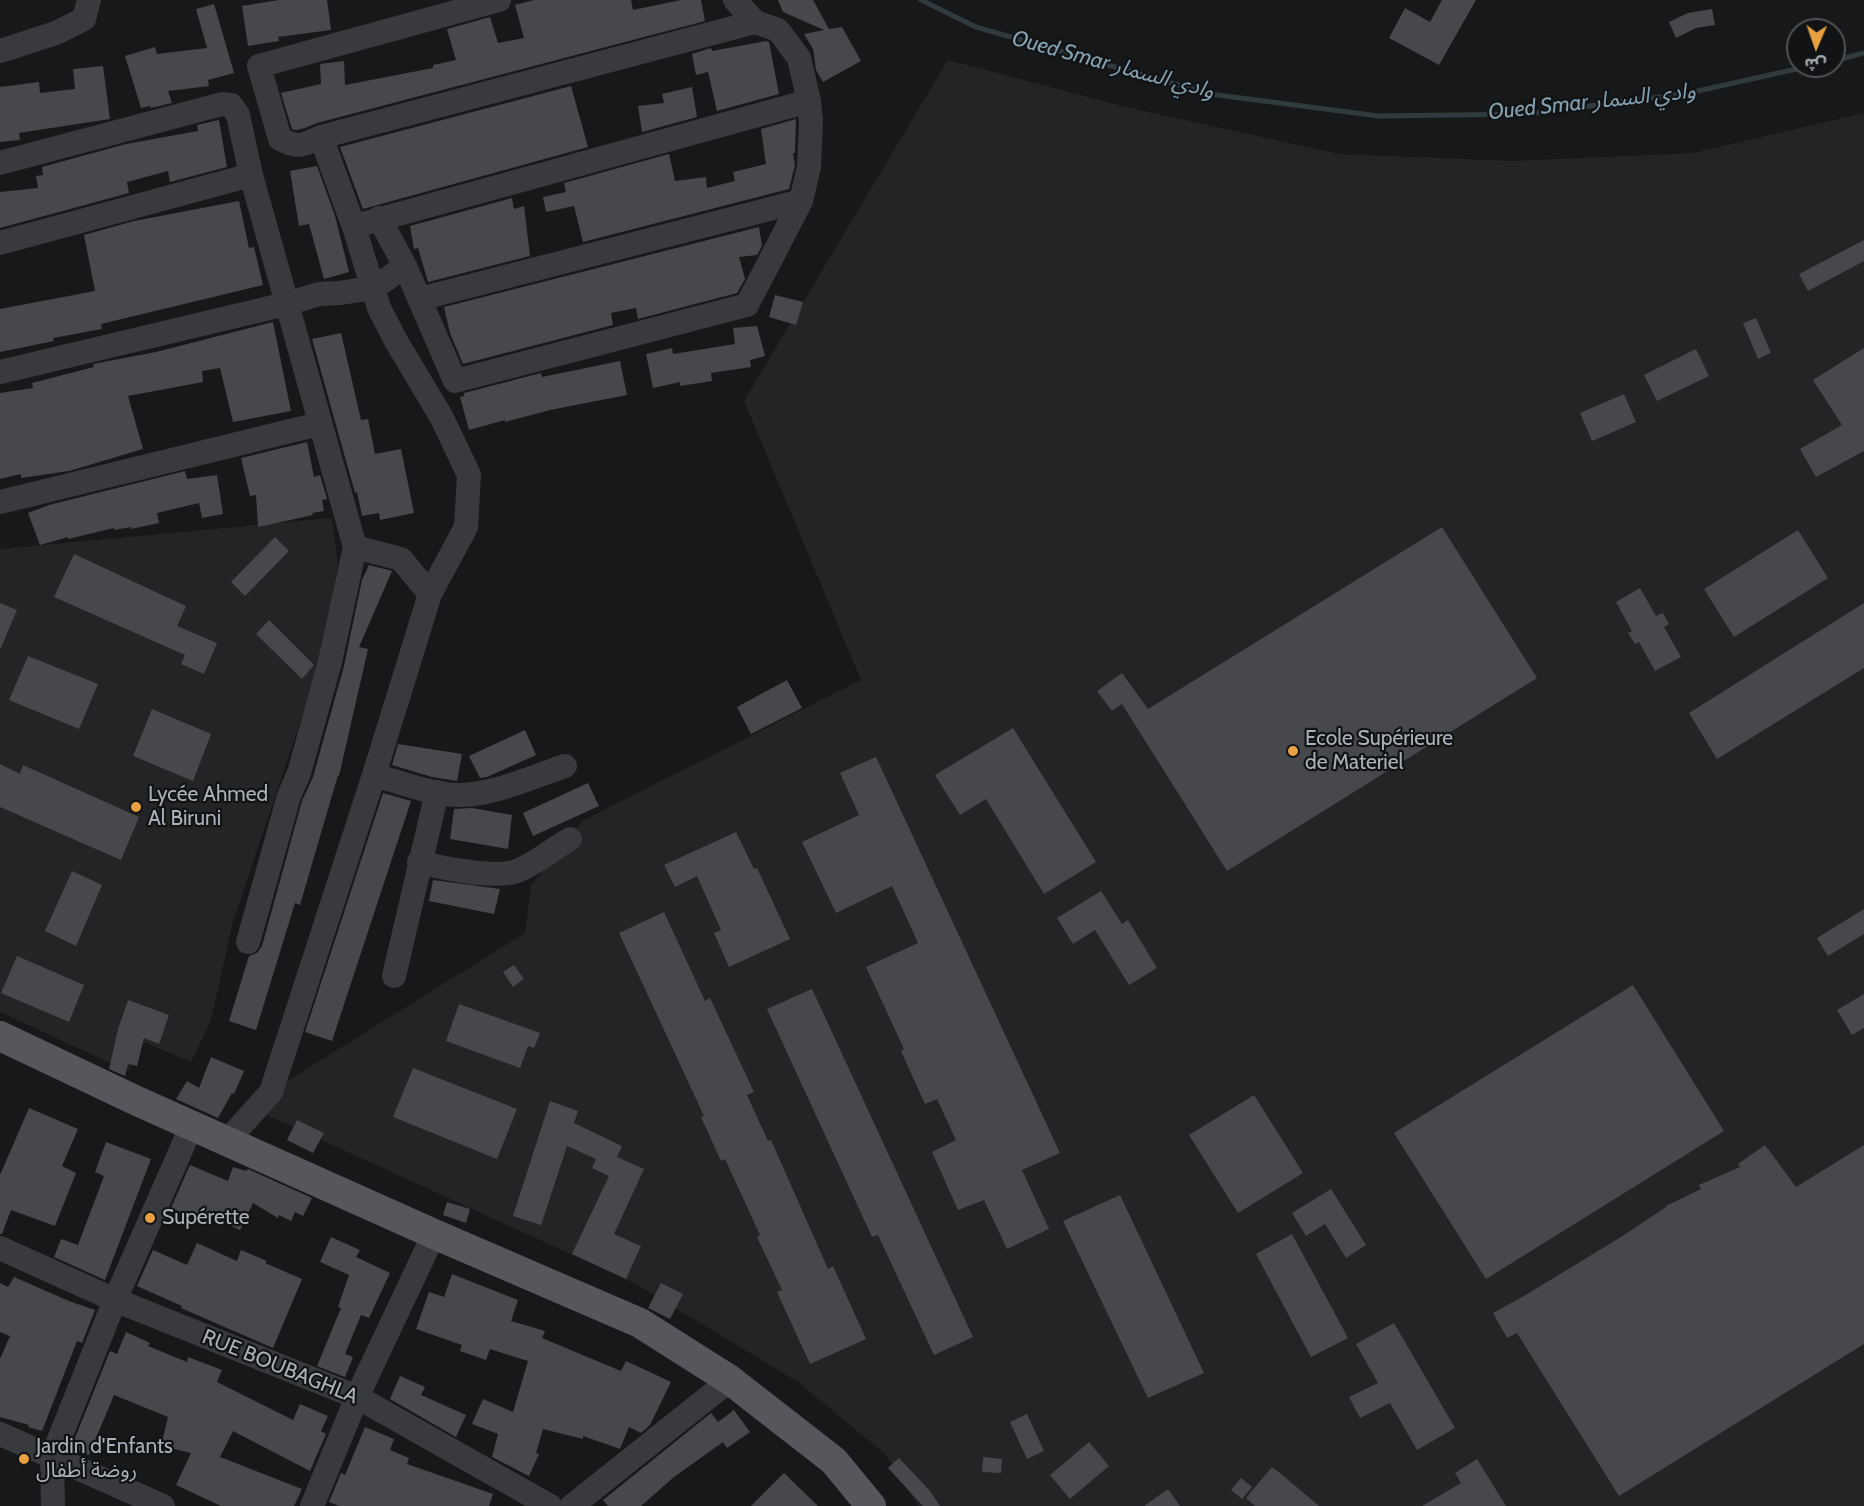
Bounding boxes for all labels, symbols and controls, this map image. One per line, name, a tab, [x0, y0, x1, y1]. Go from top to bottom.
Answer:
north arrow	[1786, 18, 1846, 78]
water label: Oued Smar وادي السمار	[1009, 25, 1217, 105]
text: ش	[1804, 55, 1827, 74]
water label: Oued Smar وادي السمار	[1487, 78, 1697, 126]
place label: Ecole Supérieure de Materiel	[1305, 726, 1453, 776]
marker: Ecole Supérieure de Materiel	[1286, 744, 1300, 758]
place label: Lycée Ahmed Al Biruni	[148, 782, 268, 832]
marker: Lycée Ahmed Al Biruni	[129, 800, 143, 814]
place label: Supérette	[162, 1205, 250, 1231]
marker: Supérette	[143, 1211, 157, 1225]
street label: RUE BOUBAGHLA	[198, 1324, 362, 1410]
place label: Jardin d'Enfants روضة أطفال	[36, 1434, 173, 1484]
marker: Jardin d'Enfants روضة أطفال	[17, 1452, 31, 1466]

